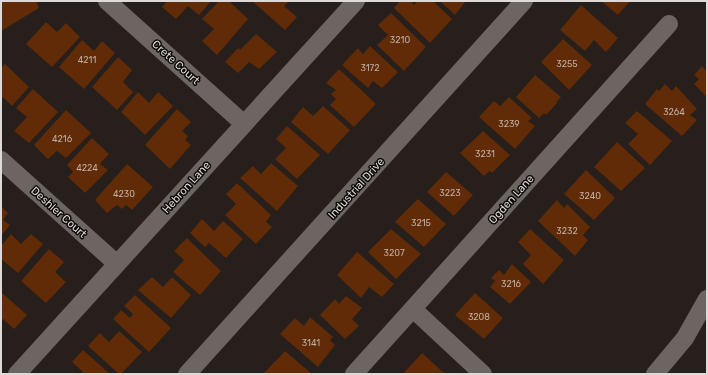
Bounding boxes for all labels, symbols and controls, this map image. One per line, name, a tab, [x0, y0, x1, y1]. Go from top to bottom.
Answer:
house number: 3210	[390, 35, 410, 45]
street label: Crete Court	[149, 38, 203, 88]
house number: 4211	[78, 55, 96, 65]
house number: 3255	[556, 59, 578, 69]
house number: 3172	[361, 63, 380, 73]
house number: 3264	[663, 107, 685, 117]
house number: 3239	[498, 119, 520, 129]
house number: 4216	[52, 134, 73, 144]
house number: 3231	[475, 149, 495, 159]
street label: Industrial Drive	[326, 155, 387, 221]
street label: Hebron Lane	[160, 159, 213, 216]
house number: 4224	[76, 163, 98, 173]
street label: Ogden Lane	[486, 172, 537, 226]
street label: Deshler Court	[28, 184, 90, 241]
house number: 3223	[439, 188, 461, 198]
house number: 4230	[113, 189, 135, 199]
house number: 3240	[579, 191, 601, 201]
house number: 3215	[411, 218, 431, 228]
house number: 3232	[556, 226, 578, 236]
house number: 3207	[383, 248, 405, 258]
house number: 3216	[501, 279, 522, 289]
house number: 3208	[468, 312, 490, 322]
house number: 3141	[302, 338, 320, 348]

